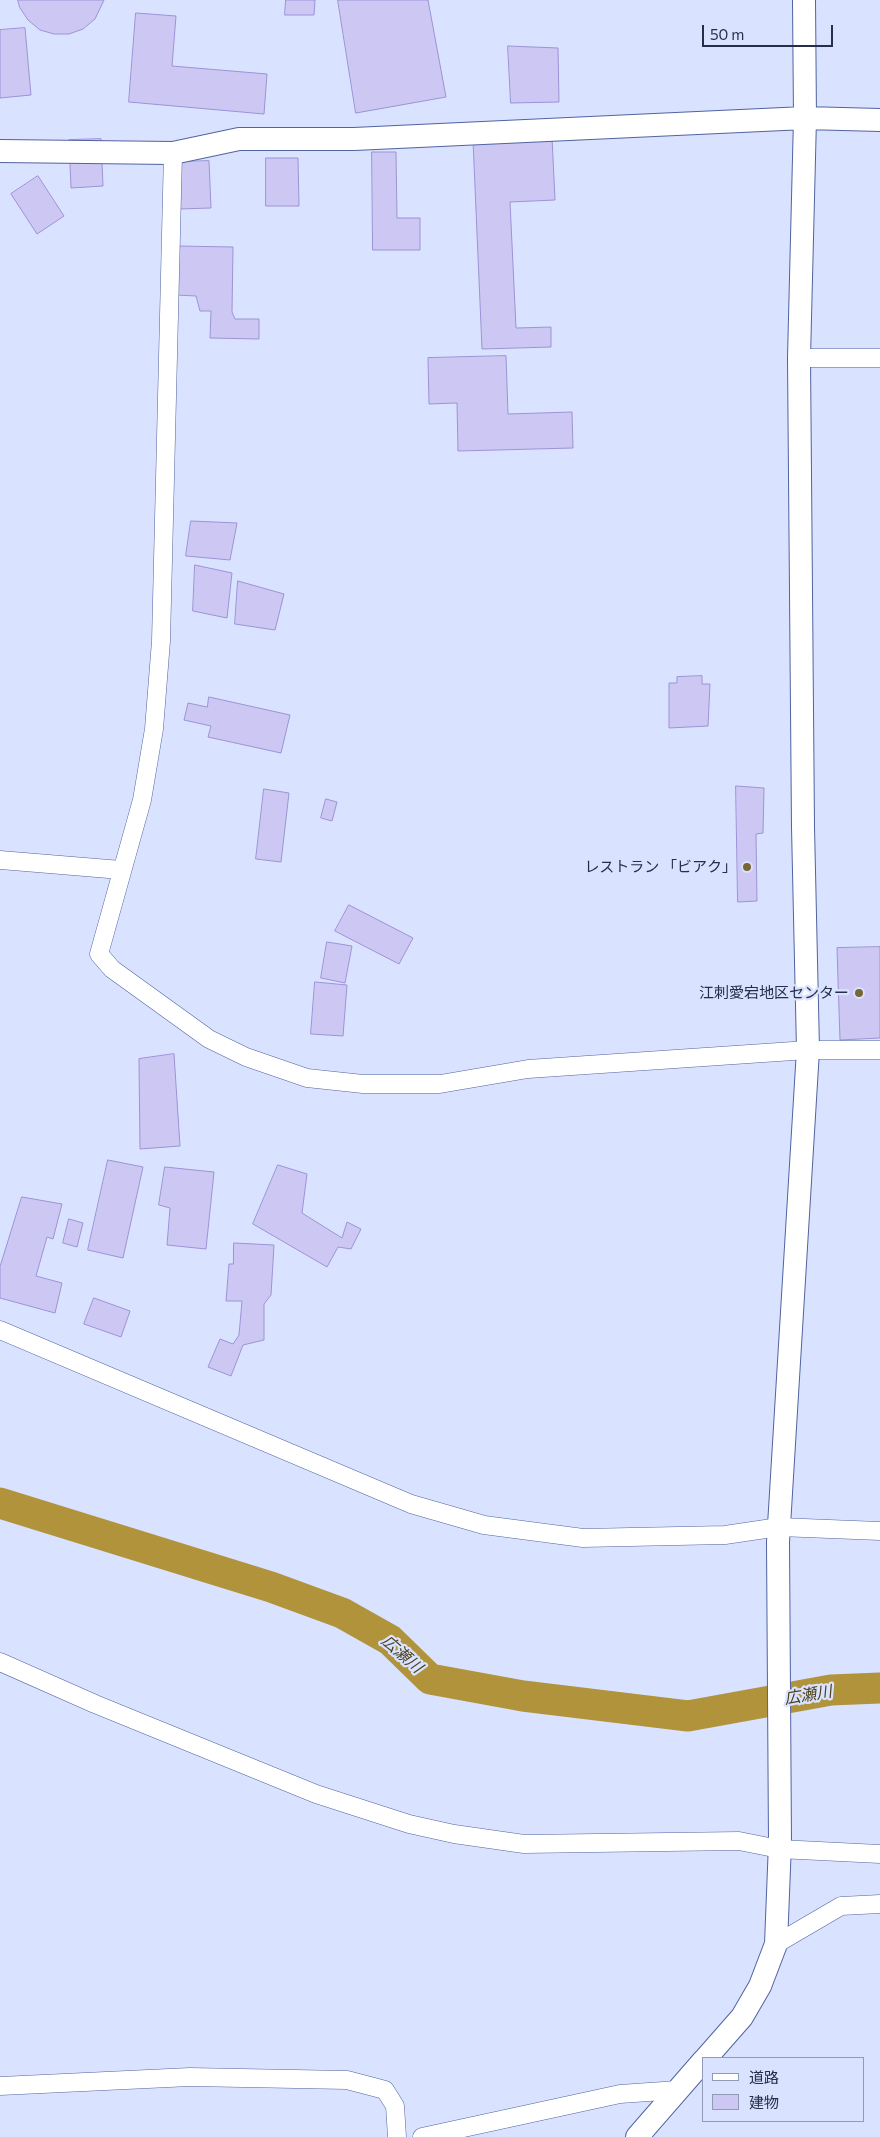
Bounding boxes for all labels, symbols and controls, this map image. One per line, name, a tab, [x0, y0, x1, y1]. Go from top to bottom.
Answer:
scale bar	[705, 15, 836, 47]
text: 50 m	[710, 25, 744, 43]
place label: レストラン 「ビアク」	[584, 858, 737, 876]
marker: レストラン 「ビアク」	[741, 861, 753, 873]
place label: 江刺愛宕地区センター	[699, 984, 849, 1002]
marker: 江刺愛宕地区センター	[853, 987, 865, 999]
water label: 広瀬川	[378, 1631, 426, 1677]
water label: 広瀬川	[783, 1682, 833, 1708]
legend	[702, 2057, 865, 2122]
text: 道路	[749, 2068, 779, 2086]
text: 建物	[749, 2093, 779, 2111]

